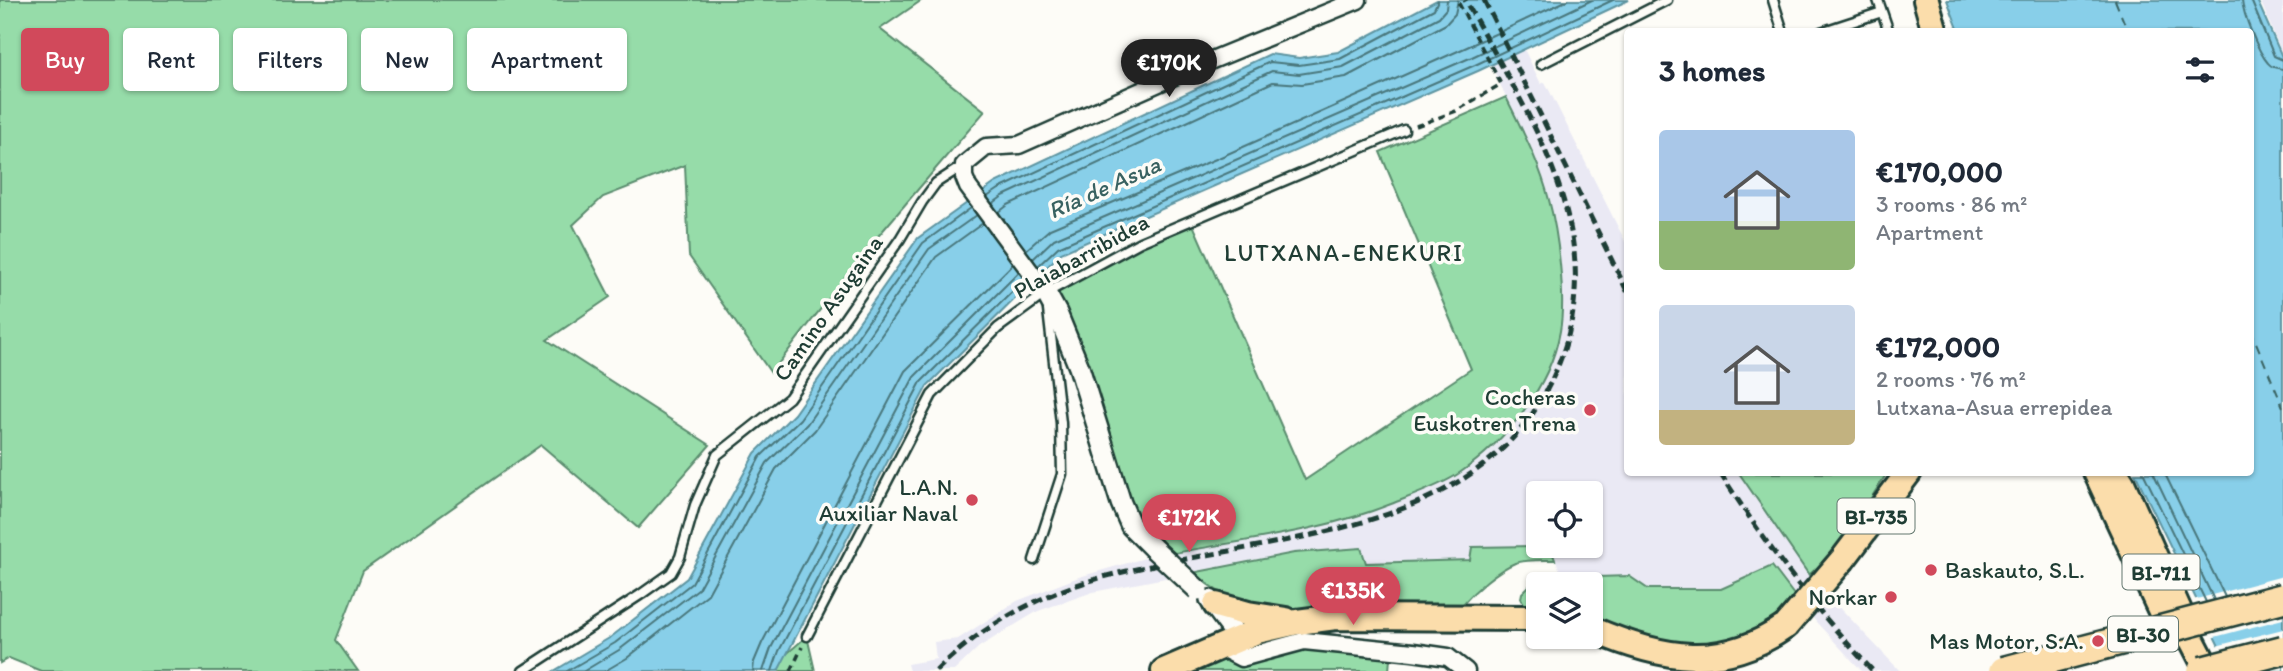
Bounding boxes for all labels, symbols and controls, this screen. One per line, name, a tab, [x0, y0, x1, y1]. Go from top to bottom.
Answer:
chip: Buy	[21, 28, 109, 91]
chip: Rent	[123, 28, 219, 91]
chip: Filters	[233, 28, 347, 91]
chip: New	[361, 28, 453, 91]
chip: Apartment	[467, 28, 627, 91]
pin: €170K	[1120, 40, 1218, 99]
text: €170K	[1137, 48, 1201, 76]
icon: filters	[2181, 51, 2219, 89]
text: 3 homes	[1659, 52, 1766, 89]
water label: Ría de Asua	[1043, 149, 1165, 225]
text: €170,000	[1876, 153, 2003, 190]
icon: home	[1715, 158, 1799, 242]
text: 3 rooms · 86 m²	[1876, 190, 2028, 218]
street label: Plaiabarribidea	[1009, 207, 1153, 305]
text: Apartment	[1876, 218, 1983, 246]
street label: Camino Asugaina	[767, 229, 889, 387]
district label: LUTXANA-ENEKURI	[1224, 238, 1464, 267]
text: €172,000	[1876, 328, 2000, 365]
icon: home	[1715, 333, 1799, 417]
text: 2 rooms · 76 m²	[1876, 365, 2026, 393]
place label: Cocheras Euskotren Trena	[1413, 383, 1576, 437]
text: Lutxana-Asua errepidea	[1876, 393, 2113, 421]
marker: Cocheras Euskotren Trena	[1582, 402, 1598, 418]
place label: L.A.N. Auxiliar Naval	[819, 473, 958, 527]
map controls	[1526, 481, 1603, 649]
button: locate	[1526, 481, 1603, 558]
marker: L.A.N. Auxiliar Naval	[964, 492, 980, 508]
pin: €172K	[1140, 494, 1238, 554]
road number: BI-735	[1838, 498, 1914, 534]
text: €172K	[1158, 503, 1220, 531]
road number: BI-711	[2122, 554, 2200, 590]
place label: Baskauto, S.L.	[1945, 556, 2085, 584]
marker: Baskauto, S.L.	[1923, 562, 1939, 578]
pin: €135K	[1304, 568, 1402, 627]
button: layers	[1526, 572, 1603, 649]
text: €135K	[1321, 576, 1385, 604]
place label: Norkar	[1808, 583, 1877, 611]
marker: Norkar	[1883, 589, 1899, 605]
road number: BI-30	[2108, 616, 2178, 652]
place label: Mas Motor, S.A.	[1929, 627, 2084, 655]
marker: Mas Motor, S.A.	[2090, 633, 2106, 649]

